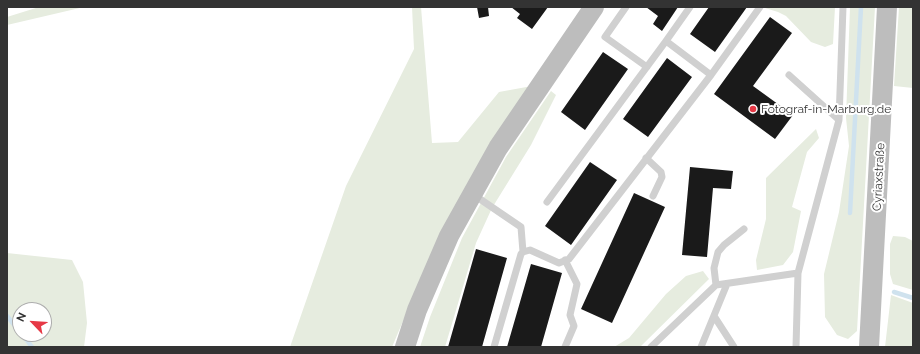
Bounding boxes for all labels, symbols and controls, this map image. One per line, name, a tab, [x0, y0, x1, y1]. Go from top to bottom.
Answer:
place label: Fotograf-in-Marburg.de	[761, 102, 891, 116]
marker: Fotograf-in-Marburg.de	[748, 104, 758, 114]
street label: Cyriaxstraße	[870, 142, 888, 212]
north arrow	[12, 302, 52, 342]
text: N	[14, 311, 29, 324]

